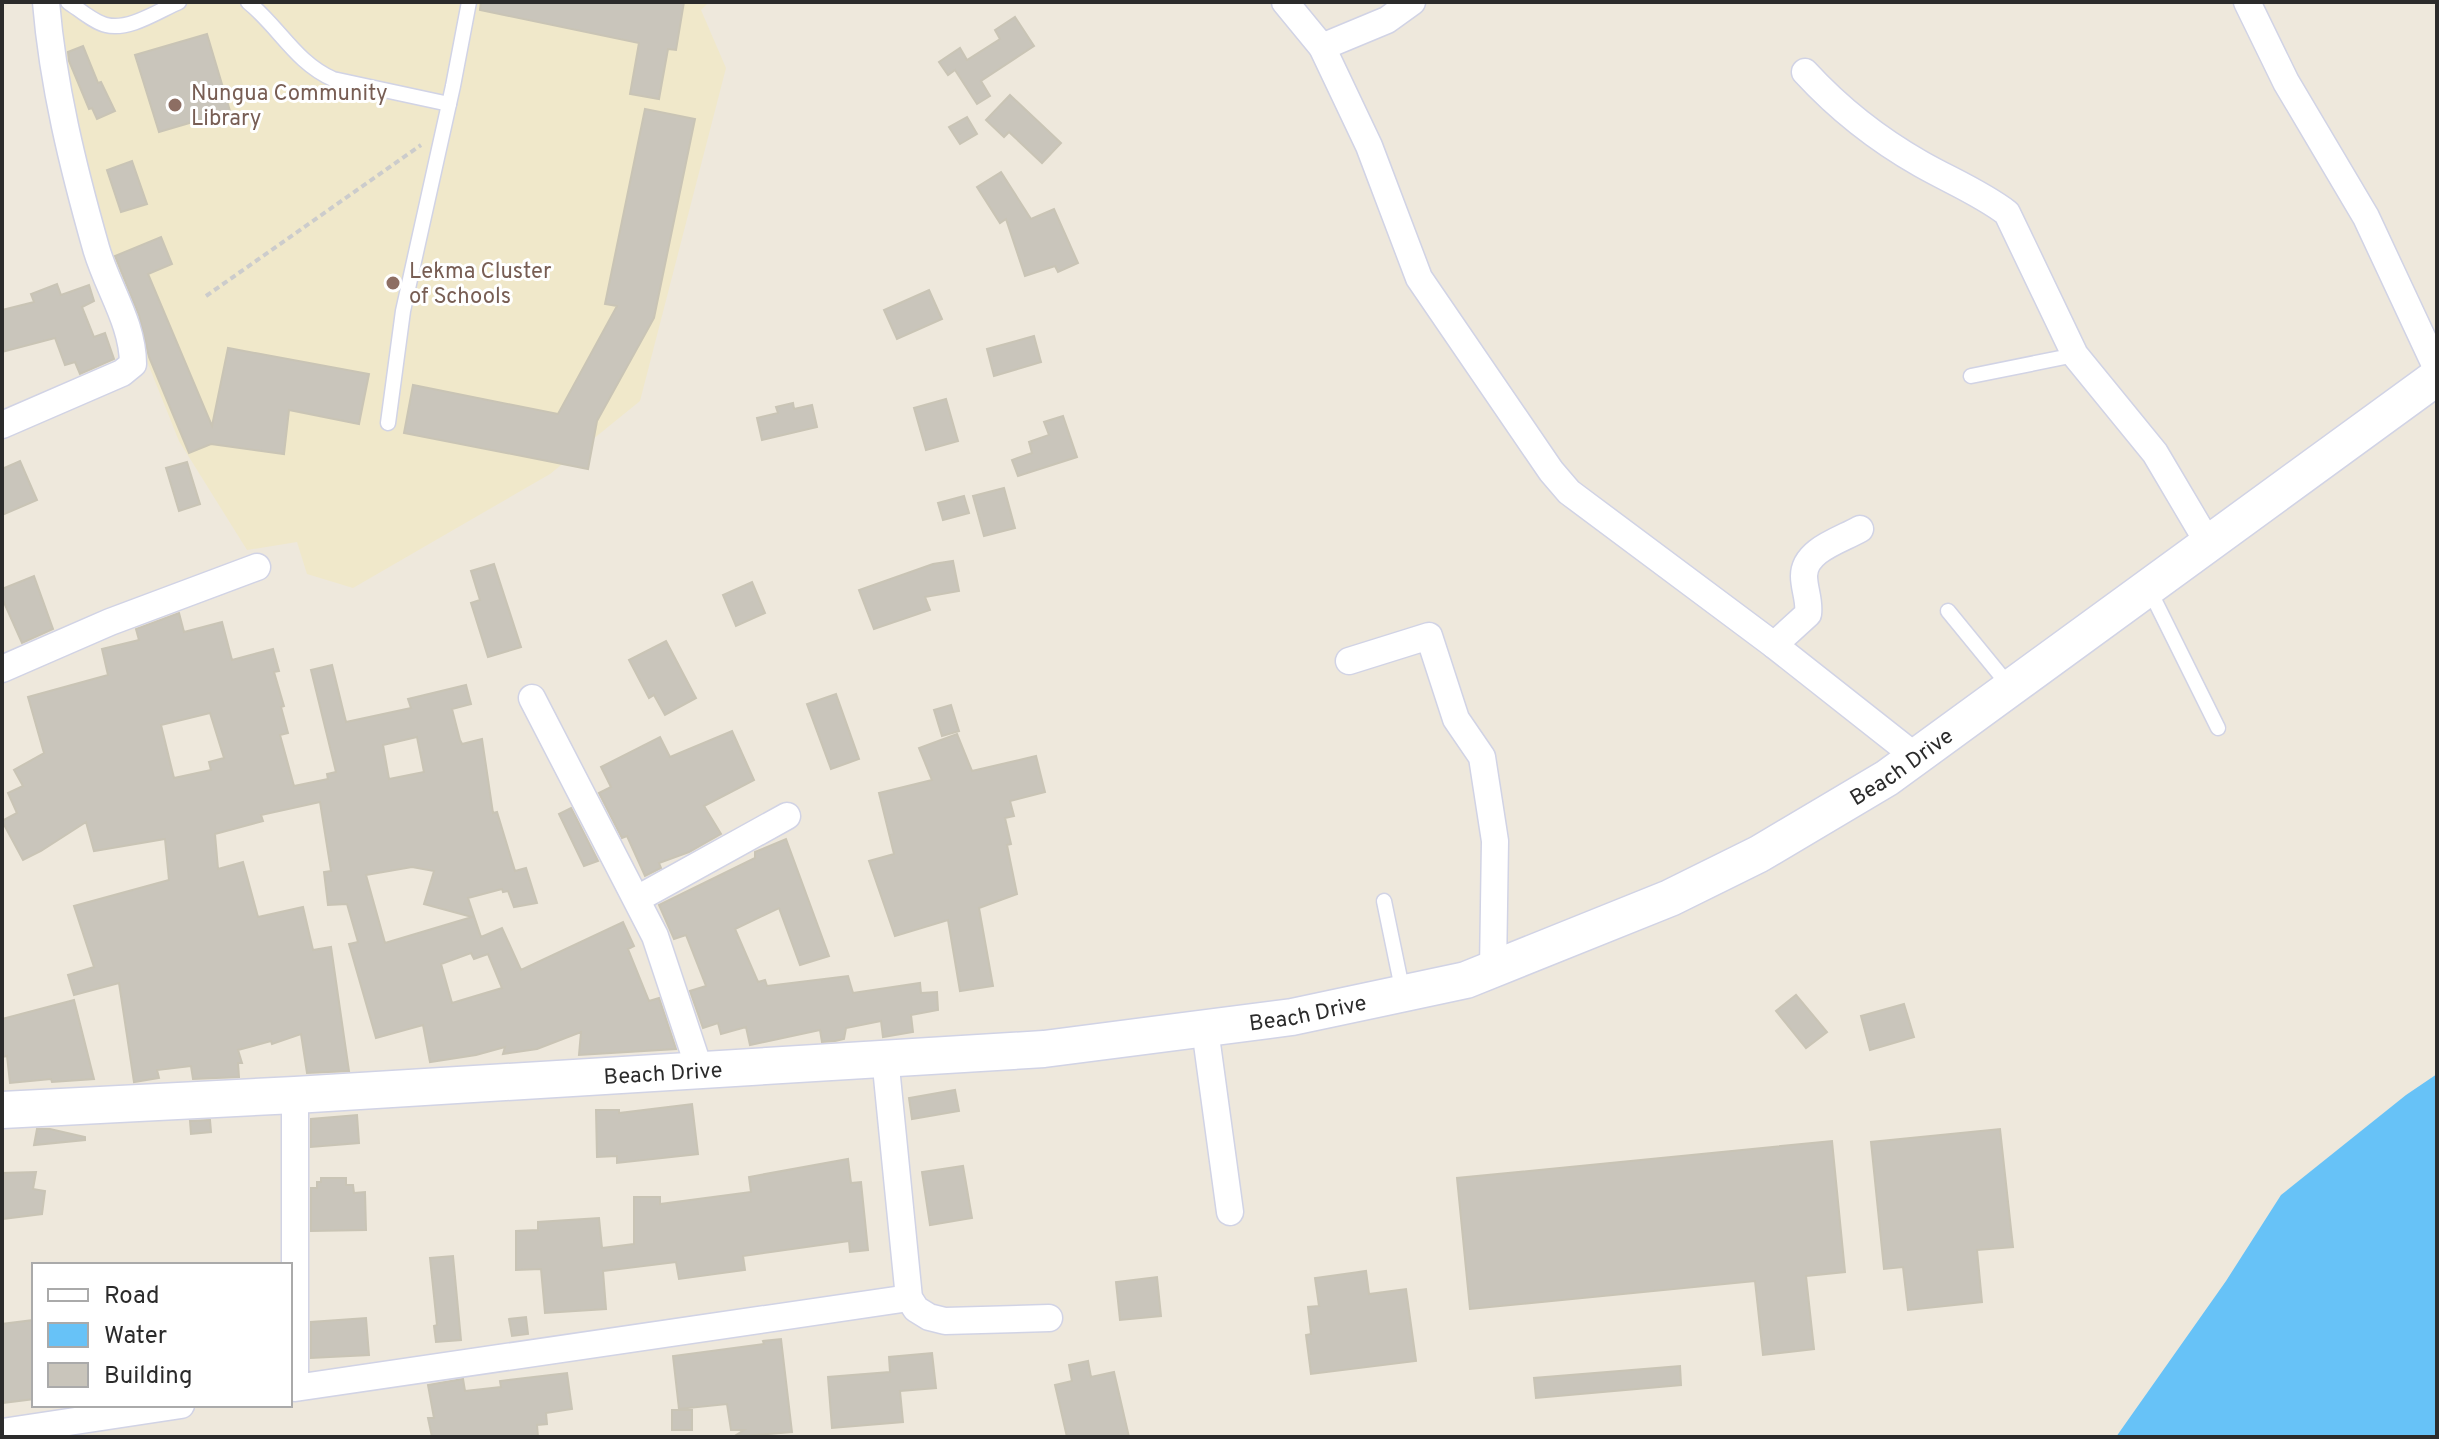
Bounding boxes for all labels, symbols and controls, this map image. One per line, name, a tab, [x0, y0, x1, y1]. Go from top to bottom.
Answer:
place label: Nungua Community Library	[191, 81, 388, 133]
marker: Nungua Community Library	[166, 96, 184, 114]
place label: Lekma Cluster of Schools	[409, 259, 552, 311]
marker: Lekma Cluster of Schools	[384, 274, 402, 292]
street label: Beach Drive	[1846, 723, 1959, 813]
street label: Beach Drive	[1248, 991, 1369, 1038]
street label: Beach Drive	[603, 1058, 723, 1092]
legend	[32, 1263, 292, 1407]
text: Road	[104, 1282, 160, 1312]
text: Water	[104, 1322, 167, 1352]
text: Building	[104, 1362, 193, 1392]

